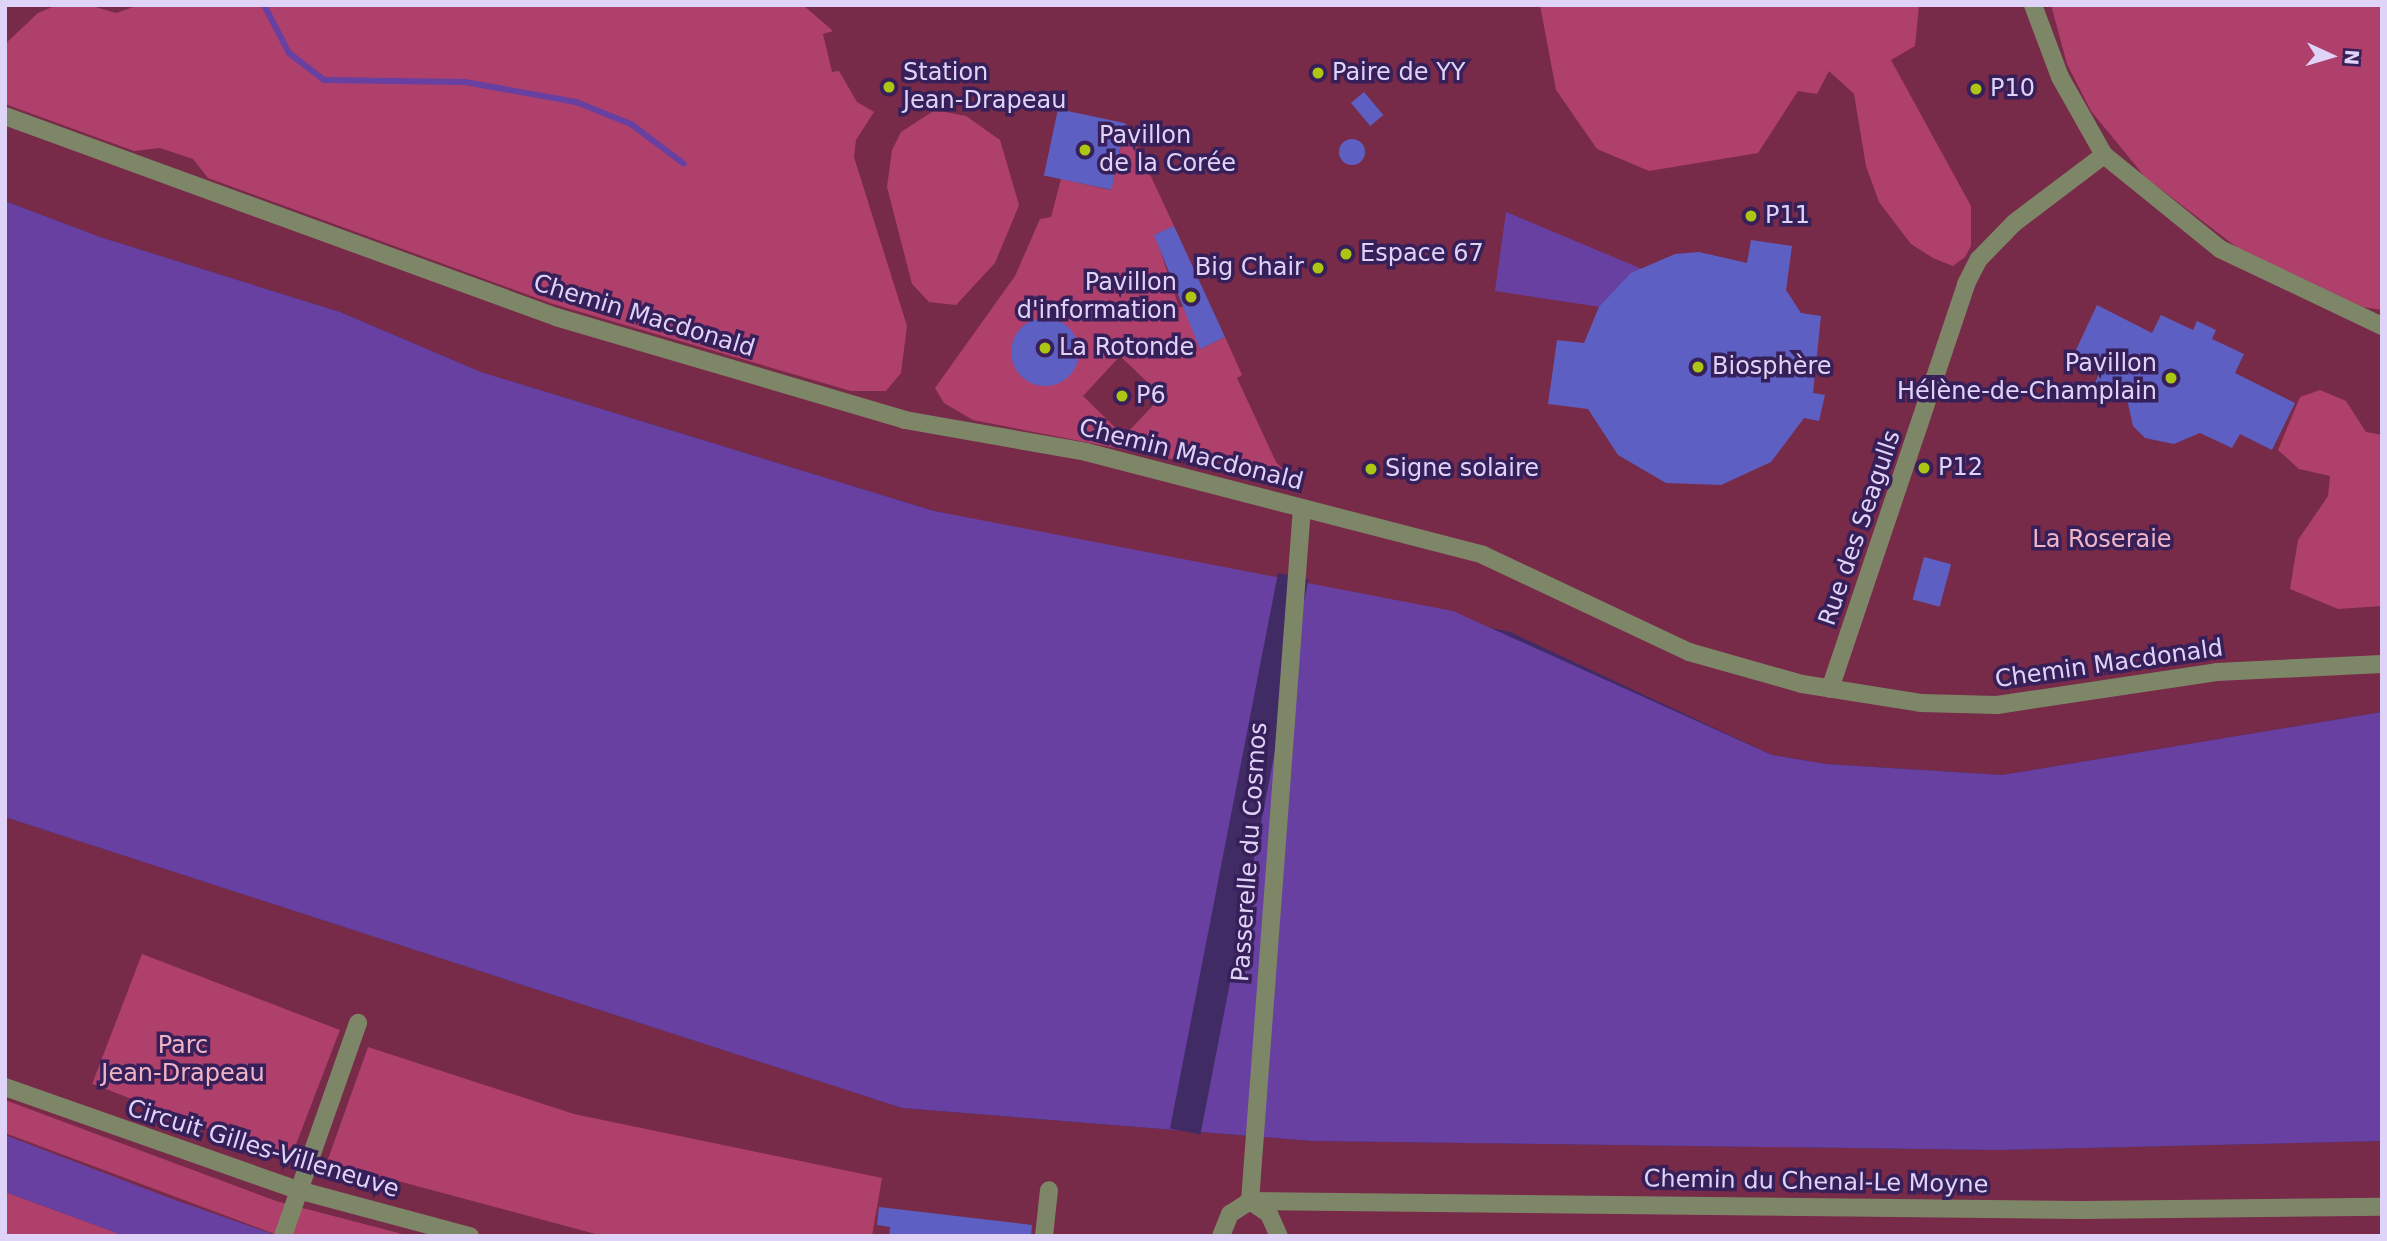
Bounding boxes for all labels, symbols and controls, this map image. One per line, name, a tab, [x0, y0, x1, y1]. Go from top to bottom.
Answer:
north arrow	[2296, 21, 2366, 91]
text: N	[2340, 49, 2363, 66]
place label: Station Jean-Drapeau	[903, 59, 1066, 115]
place label: Paire de YY	[1332, 59, 1465, 87]
marker: Paire de YY	[1310, 65, 1326, 81]
place label: P10	[1990, 75, 2035, 103]
marker: Station Jean-Drapeau	[881, 79, 897, 95]
marker: P10	[1968, 81, 1984, 97]
place label: Pavillon de la Corée	[1099, 122, 1236, 178]
marker: Pavillon de la Corée	[1077, 142, 1093, 158]
place label: P11	[1765, 202, 1810, 230]
marker: P11	[1743, 208, 1759, 224]
place label: Espace 67	[1360, 240, 1484, 268]
marker: Espace 67	[1338, 246, 1354, 262]
place label: Big Chair	[1195, 254, 1304, 282]
marker: Big Chair	[1310, 260, 1326, 276]
street label: Chemin Macdonald	[530, 269, 758, 363]
place label: Pavillon d'information	[1017, 269, 1177, 325]
marker: Pavillon d'information	[1183, 289, 1199, 305]
place label: La Rotonde	[1059, 334, 1194, 362]
marker: La Rotonde	[1037, 340, 1053, 356]
place label: Pavillon Hélène-de-Champlain	[1897, 350, 2157, 406]
place label: Biosphère	[1712, 353, 1832, 381]
marker: Biosphère	[1690, 359, 1706, 375]
marker: Pavillon Hélène-de-Champlain	[2163, 370, 2179, 386]
place label: P6	[1136, 382, 1166, 410]
marker: P6	[1114, 388, 1130, 404]
street label: Chemin Macdonald	[1076, 413, 1306, 497]
street label: Rue des Seagulls	[1813, 427, 1907, 629]
place label: P12	[1938, 454, 1983, 482]
place label: Signe solaire	[1385, 455, 1539, 483]
marker: P12	[1916, 460, 1932, 476]
marker: Signe solaire	[1363, 461, 1379, 477]
park label: La Roseraie	[2032, 526, 2172, 554]
street label: Chemin Macdonald	[1993, 634, 2225, 694]
street label: Passerelle du Cosmos	[1227, 721, 1273, 983]
park label: Parc Jean-Drapeau	[101, 1032, 265, 1088]
street label: Circuit Gilles-Villeneuve	[124, 1094, 402, 1204]
street label: Chemin du Chenal-Le Moyne	[1643, 1165, 1989, 1199]

